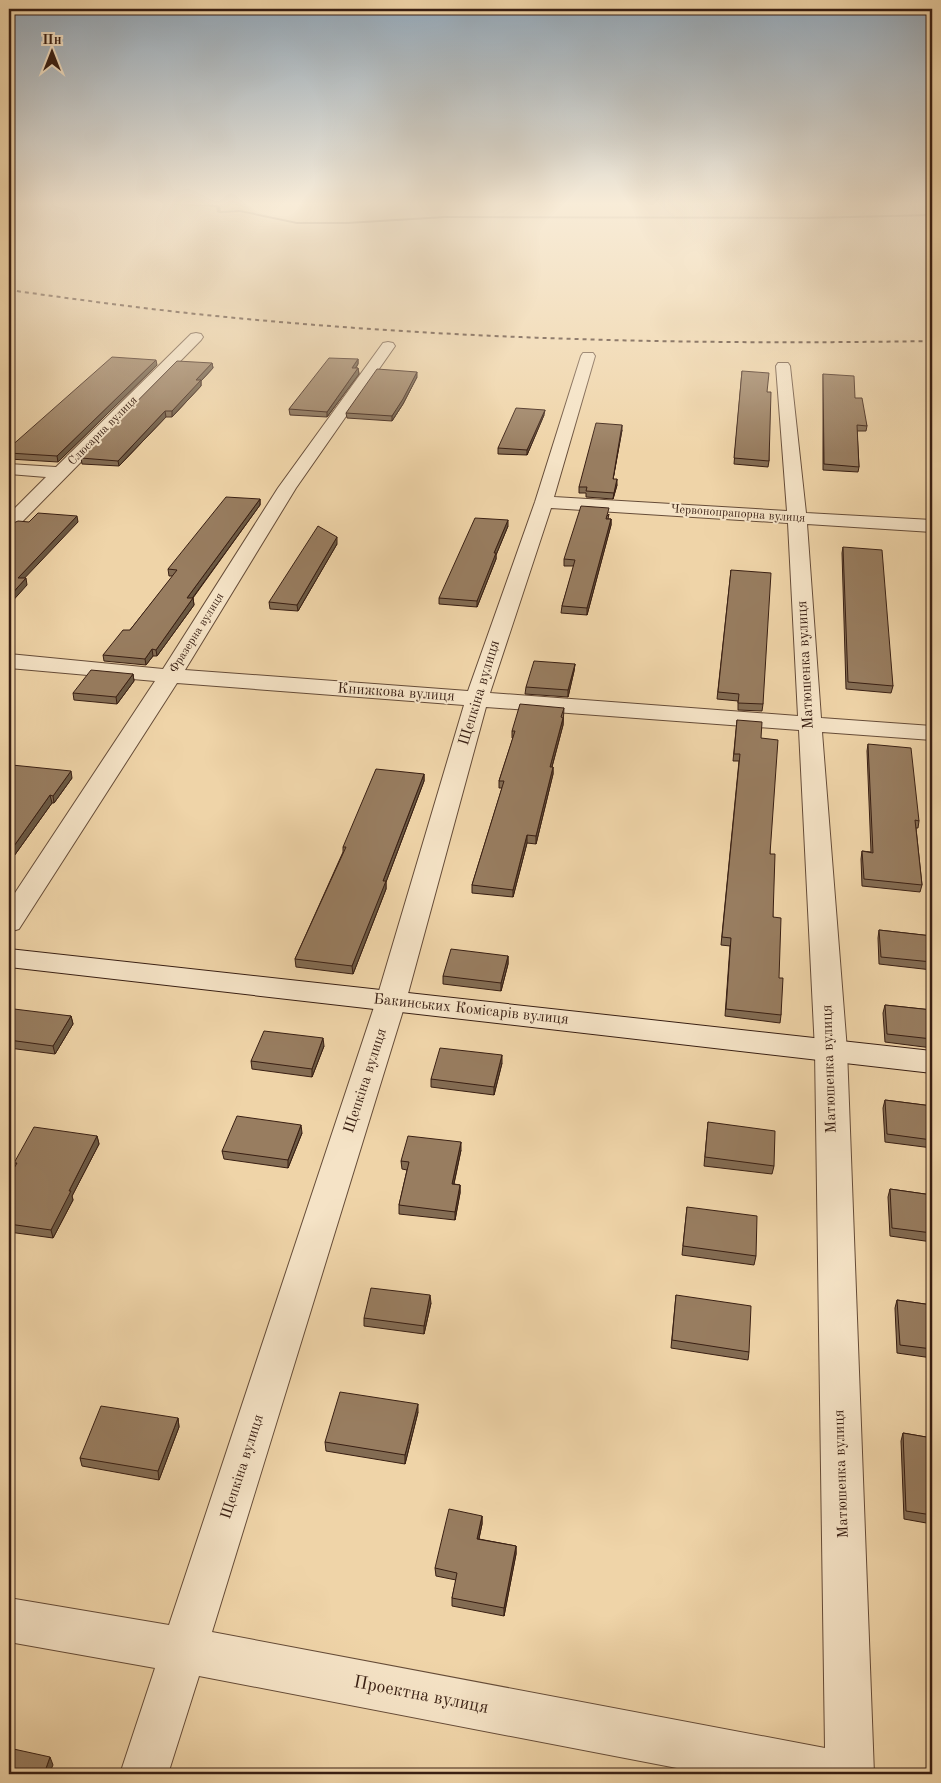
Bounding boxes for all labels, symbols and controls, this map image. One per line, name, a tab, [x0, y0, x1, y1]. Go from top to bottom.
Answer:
north arrow	[28, 28, 78, 78]
text: Пн	[42, 33, 62, 47]
street label: Слюсарна вулиця	[66, 394, 140, 468]
street label: Червонопрапорна вулиця	[670, 503, 806, 525]
street label: Фразерна вулиця	[168, 591, 226, 675]
street label: Матюшенка вулиця	[795, 600, 817, 730]
street label: Щепкіна вулиця	[457, 638, 503, 747]
street label: Книжкова вулиця	[337, 681, 455, 705]
street label: Бакинських Комісарів вулиця	[373, 992, 570, 1028]
street label: Матюшенка вулиця	[820, 1004, 840, 1134]
street label: Щепкіна вулиця	[342, 1027, 390, 1135]
street label: Матюшенка вулиця	[832, 1409, 852, 1539]
street label: Щепкіна вулиця	[219, 1413, 267, 1521]
street label: Проектна вулиця	[352, 1673, 490, 1717]

